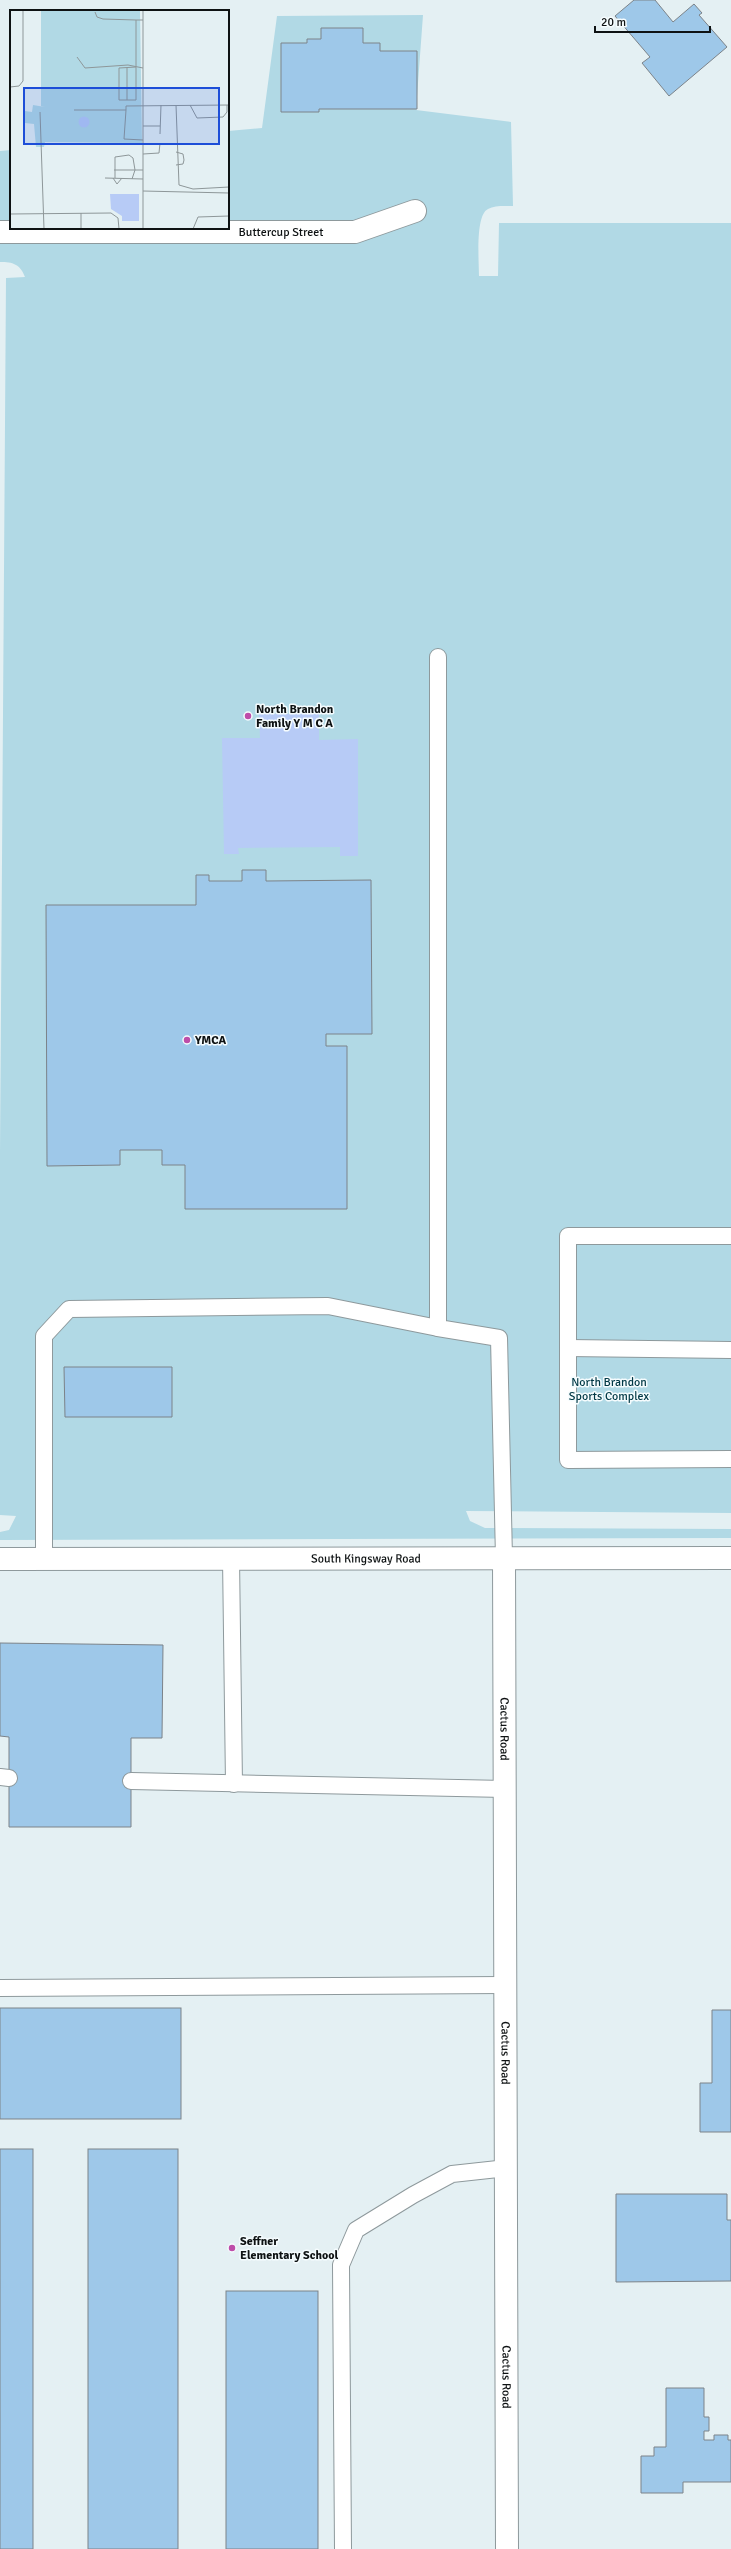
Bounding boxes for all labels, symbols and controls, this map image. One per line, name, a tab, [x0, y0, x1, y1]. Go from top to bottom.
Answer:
scale bar	[595, 8, 710, 34]
inset map	[10, 10, 229, 229]
text: 20 m	[601, 15, 626, 30]
street label: Buttercup Street	[239, 225, 323, 240]
place label: North Brandon Family Y M C A	[256, 702, 334, 731]
marker: North Brandon Family Y M C A	[243, 711, 253, 721]
place label: YMCA	[194, 1033, 227, 1048]
marker: YMCA	[182, 1035, 192, 1045]
park label: North Brandon Sports Complex	[569, 1375, 650, 1404]
street label: South Kingsway Road	[311, 1551, 421, 1566]
street label: Cactus Road	[497, 1697, 512, 1761]
street label: Cactus Road	[498, 2021, 513, 2085]
place label: Seffner Elementary School	[240, 2234, 339, 2263]
marker: Seffner Elementary School	[227, 2243, 237, 2253]
street label: Cactus Road	[499, 2345, 514, 2409]

